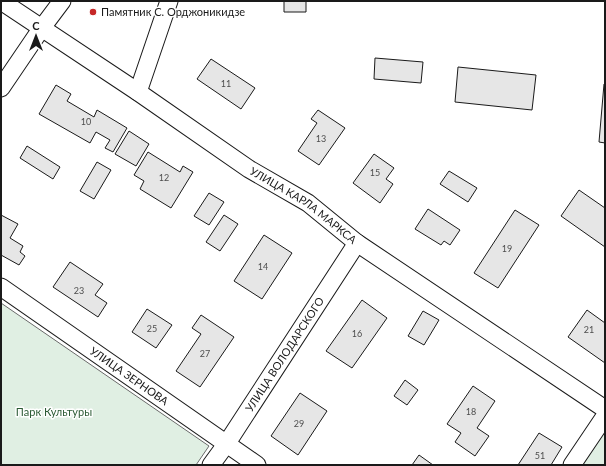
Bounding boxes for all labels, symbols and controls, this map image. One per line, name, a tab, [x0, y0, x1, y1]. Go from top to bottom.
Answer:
place label: Памятник С. Орджоникидзе	[101, 5, 245, 18]
marker: Памятник С. Орджоникидзе	[88, 7, 98, 17]
north arrow	[16, 16, 56, 56]
text: С	[32, 19, 40, 32]
house number: 11	[221, 78, 231, 89]
house number: 10	[81, 116, 91, 127]
house number: 13	[316, 133, 326, 144]
street label: УЛИЦА КАРЛА МАРКСА	[248, 164, 360, 246]
house number: 15	[370, 167, 380, 178]
house number: 12	[159, 172, 169, 183]
house number: 19	[502, 243, 512, 254]
house number: 14	[258, 261, 268, 272]
house number: 23	[74, 285, 84, 296]
street label: УЛИЦА ВОЛОДАРСКОГО	[242, 294, 326, 414]
house number: 25	[147, 323, 157, 334]
house number: 21	[584, 324, 594, 335]
house number: 16	[352, 328, 362, 339]
street label: УЛИЦА ЗЕРНОВА	[88, 344, 172, 408]
house number: 27	[200, 348, 210, 359]
park label: Парк Культуры	[16, 405, 92, 418]
house number: 18	[466, 406, 476, 417]
house number: 29	[294, 418, 304, 429]
house number: 51	[535, 450, 545, 461]

